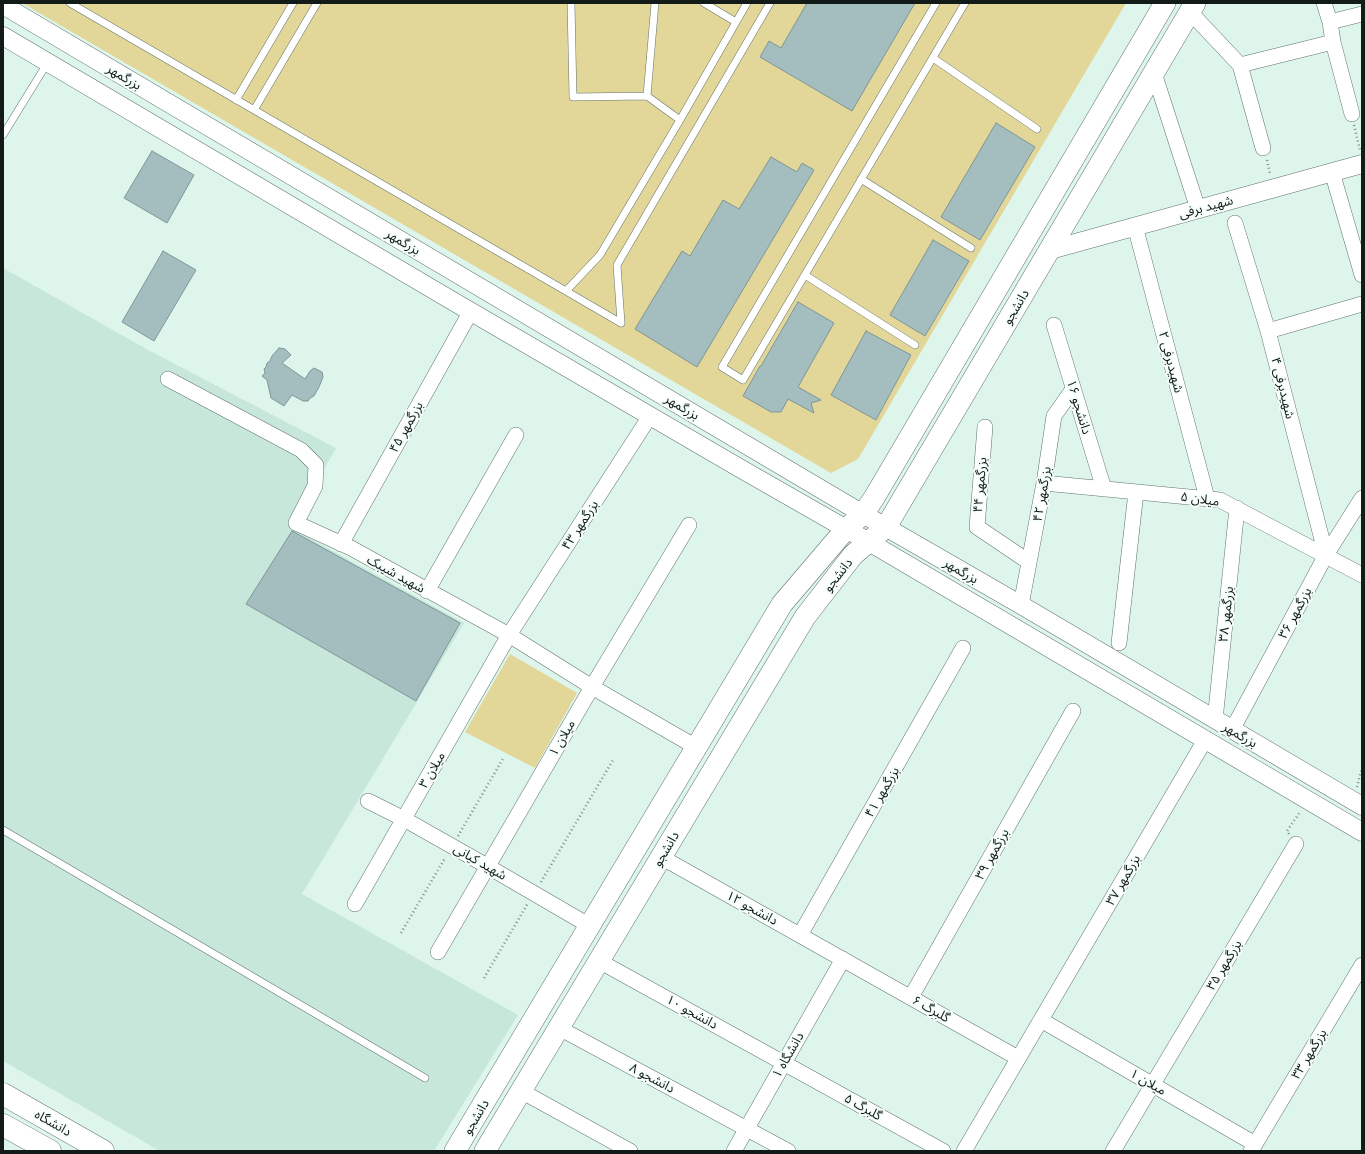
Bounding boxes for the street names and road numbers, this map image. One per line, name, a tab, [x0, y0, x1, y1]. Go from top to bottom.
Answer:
street label: بزرگمهر	[104, 61, 144, 93]
street label: شهید برفی	[1177, 192, 1235, 222]
street label: بزرگمهر	[383, 226, 423, 258]
street label: دانشجو	[999, 287, 1033, 327]
street label: شهیدبرفی ۲	[1155, 330, 1187, 394]
street label: شهیدبرفی ۴	[1268, 356, 1298, 420]
street label: دانشجو ۱۶	[1063, 378, 1095, 436]
street label: بزرگمهر	[662, 391, 702, 423]
street label: بزرگمهر ۴۵	[386, 399, 426, 455]
street label: بزرگمهر ۴۴	[970, 457, 990, 513]
street label: بزرگمهر ۴۲	[1029, 465, 1055, 523]
street label: میلان ۵	[1180, 489, 1220, 509]
street label: بزرگمهر ۴۳	[558, 497, 602, 553]
street label: شهید شیبک	[364, 552, 428, 596]
street label: دانشجو	[820, 555, 856, 595]
street label: بزرگمهر	[941, 555, 981, 587]
street label: بزرگمهر ۳۸	[1215, 585, 1237, 643]
street label: بزرگمهر ۳۶	[1275, 585, 1315, 641]
street label: میلان ۱	[545, 717, 579, 759]
street label: بزرگمهر	[1220, 719, 1260, 751]
street label: میلان ۳	[415, 749, 449, 791]
street label: بزرگمهر ۴۱	[861, 764, 903, 820]
street label: برزگمهر ۳۹	[972, 826, 1012, 882]
street label: دانشجو	[649, 829, 683, 869]
street label: شهید کیانی	[451, 841, 509, 883]
street label: بزرگمهر ۳۷	[1102, 852, 1144, 908]
street label: دانشجو ۱۲	[724, 887, 780, 929]
street label: بزرگمهر ۳۵	[1203, 937, 1245, 993]
street label: دانشجو ۱۰	[664, 991, 720, 1033]
street label: گلبرگ ۶	[910, 992, 952, 1026]
street label: بزرگمهر ۳۳	[1288, 1026, 1330, 1082]
street label: دانشگاه ۱	[769, 1029, 807, 1081]
street label: دانشجو ۸	[627, 1060, 677, 1096]
street label: میلان ۱	[1127, 1065, 1169, 1099]
street label: گلبرگ ۵	[842, 1090, 884, 1124]
street label: دانشجو	[459, 1097, 493, 1137]
street label: دانشگاه	[32, 1106, 74, 1140]

